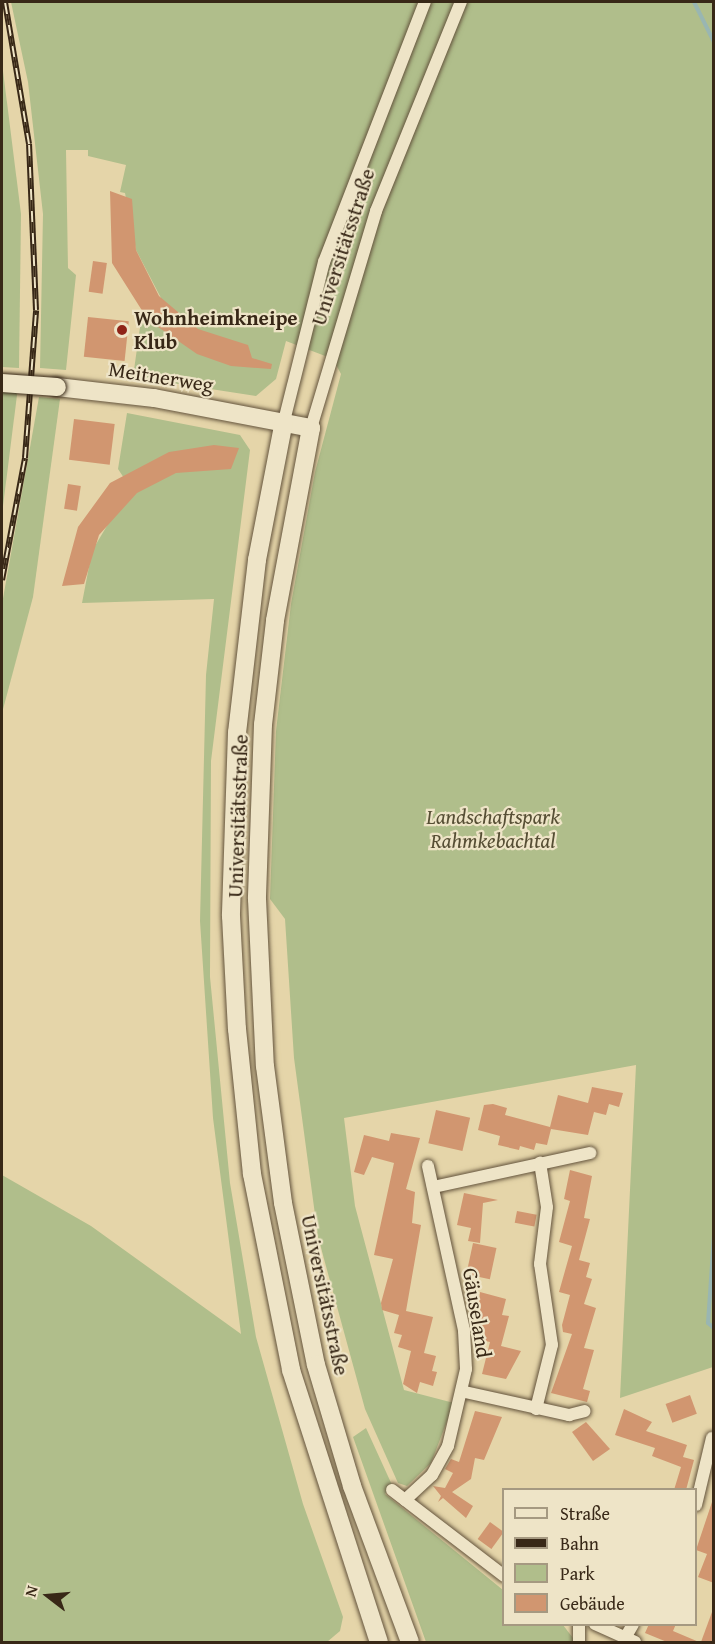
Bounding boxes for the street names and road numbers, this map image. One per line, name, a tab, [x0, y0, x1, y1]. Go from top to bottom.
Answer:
street label: Universitätsstraße	[306, 165, 380, 329]
street label: Meitnerweg	[107, 356, 215, 398]
street label: Universitätsstraße	[223, 734, 253, 898]
street label: Universitätsstraße	[296, 1212, 354, 1378]
street label: Gäuseland	[457, 1266, 497, 1360]

